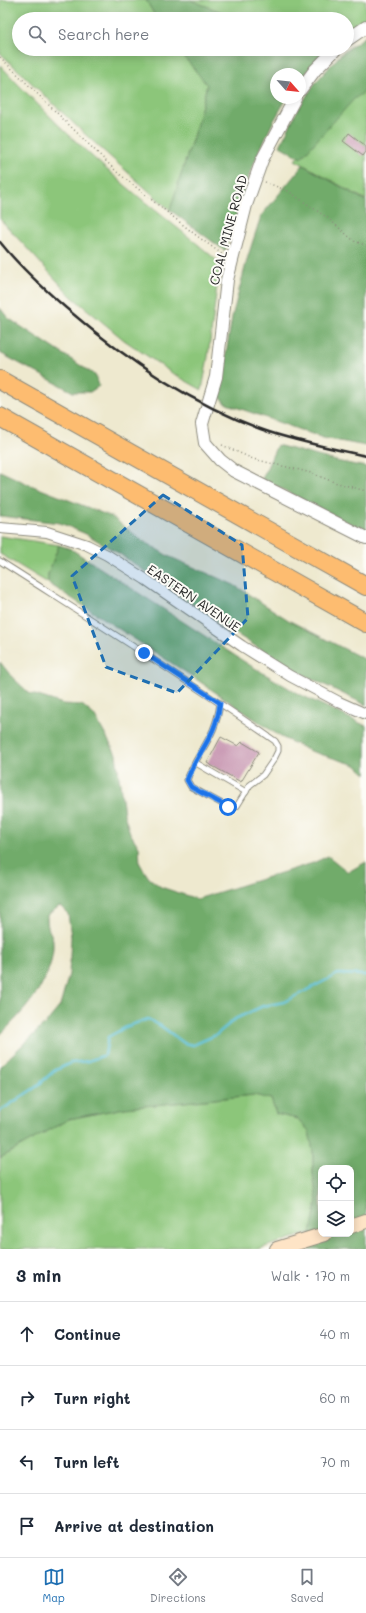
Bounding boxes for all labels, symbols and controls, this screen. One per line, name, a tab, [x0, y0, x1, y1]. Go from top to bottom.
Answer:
search box	[12, 12, 354, 56]
icon: search	[26, 23, 48, 45]
text: Search here	[58, 24, 149, 44]
north arrow	[270, 68, 306, 104]
street label: COAL MINE ROAD	[205, 173, 250, 287]
street label: EASTERN AVENUE	[144, 560, 244, 635]
route end	[135, 644, 153, 662]
route start	[219, 798, 237, 816]
map controls	[318, 1165, 354, 1237]
button: locate	[318, 1165, 354, 1201]
button: layers	[318, 1201, 354, 1237]
text: 3 min	[16, 1264, 61, 1286]
text: Walk · 170 m	[271, 1267, 350, 1284]
icon: ahead	[16, 1323, 38, 1345]
text: Continue	[54, 1324, 121, 1344]
text: 40 m	[320, 1325, 350, 1342]
icon: right	[16, 1387, 38, 1409]
text: Turn right	[54, 1388, 131, 1408]
text: 60 m	[320, 1389, 350, 1406]
icon: left	[16, 1451, 38, 1473]
text: Turn left	[54, 1452, 119, 1472]
text: 70 m	[320, 1453, 350, 1470]
icon: arrive	[16, 1515, 38, 1537]
text: Arrive at destination	[54, 1516, 214, 1536]
tab: Map	[43, 1566, 65, 1605]
tab: Directions	[150, 1566, 206, 1605]
tab: Saved	[291, 1566, 323, 1605]

